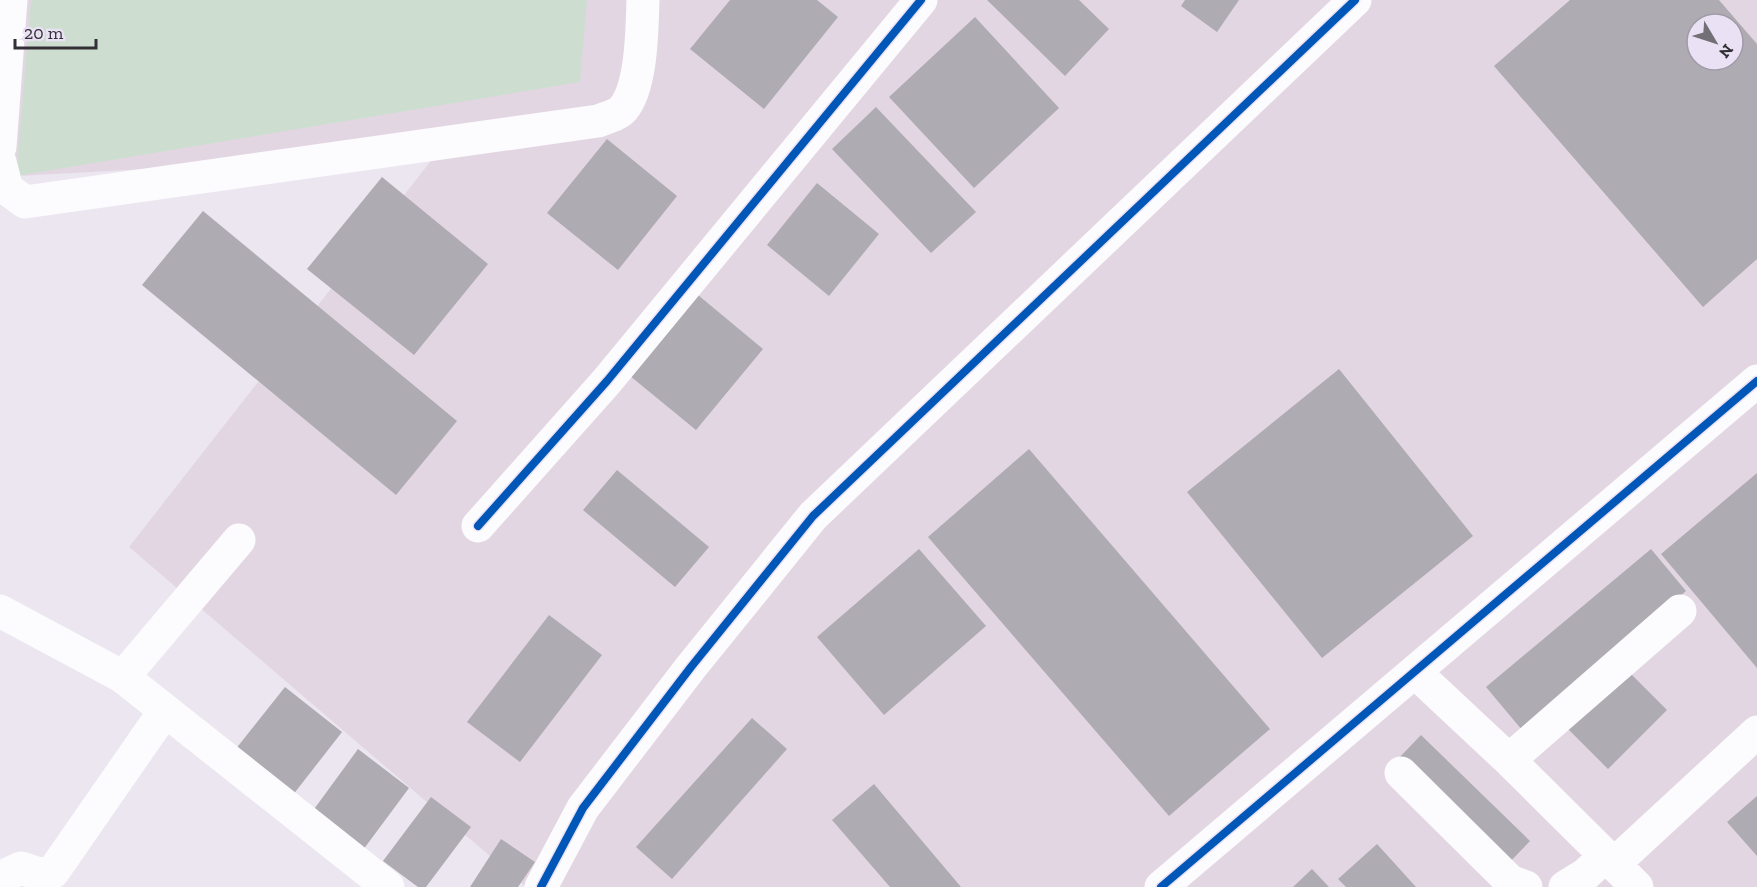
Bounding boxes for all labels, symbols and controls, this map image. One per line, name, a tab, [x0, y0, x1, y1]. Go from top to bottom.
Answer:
scale bar	[15, 12, 96, 50]
north arrow	[1685, 12, 1745, 72]
text: 20 m	[24, 22, 64, 44]
text: N	[1715, 40, 1737, 62]

